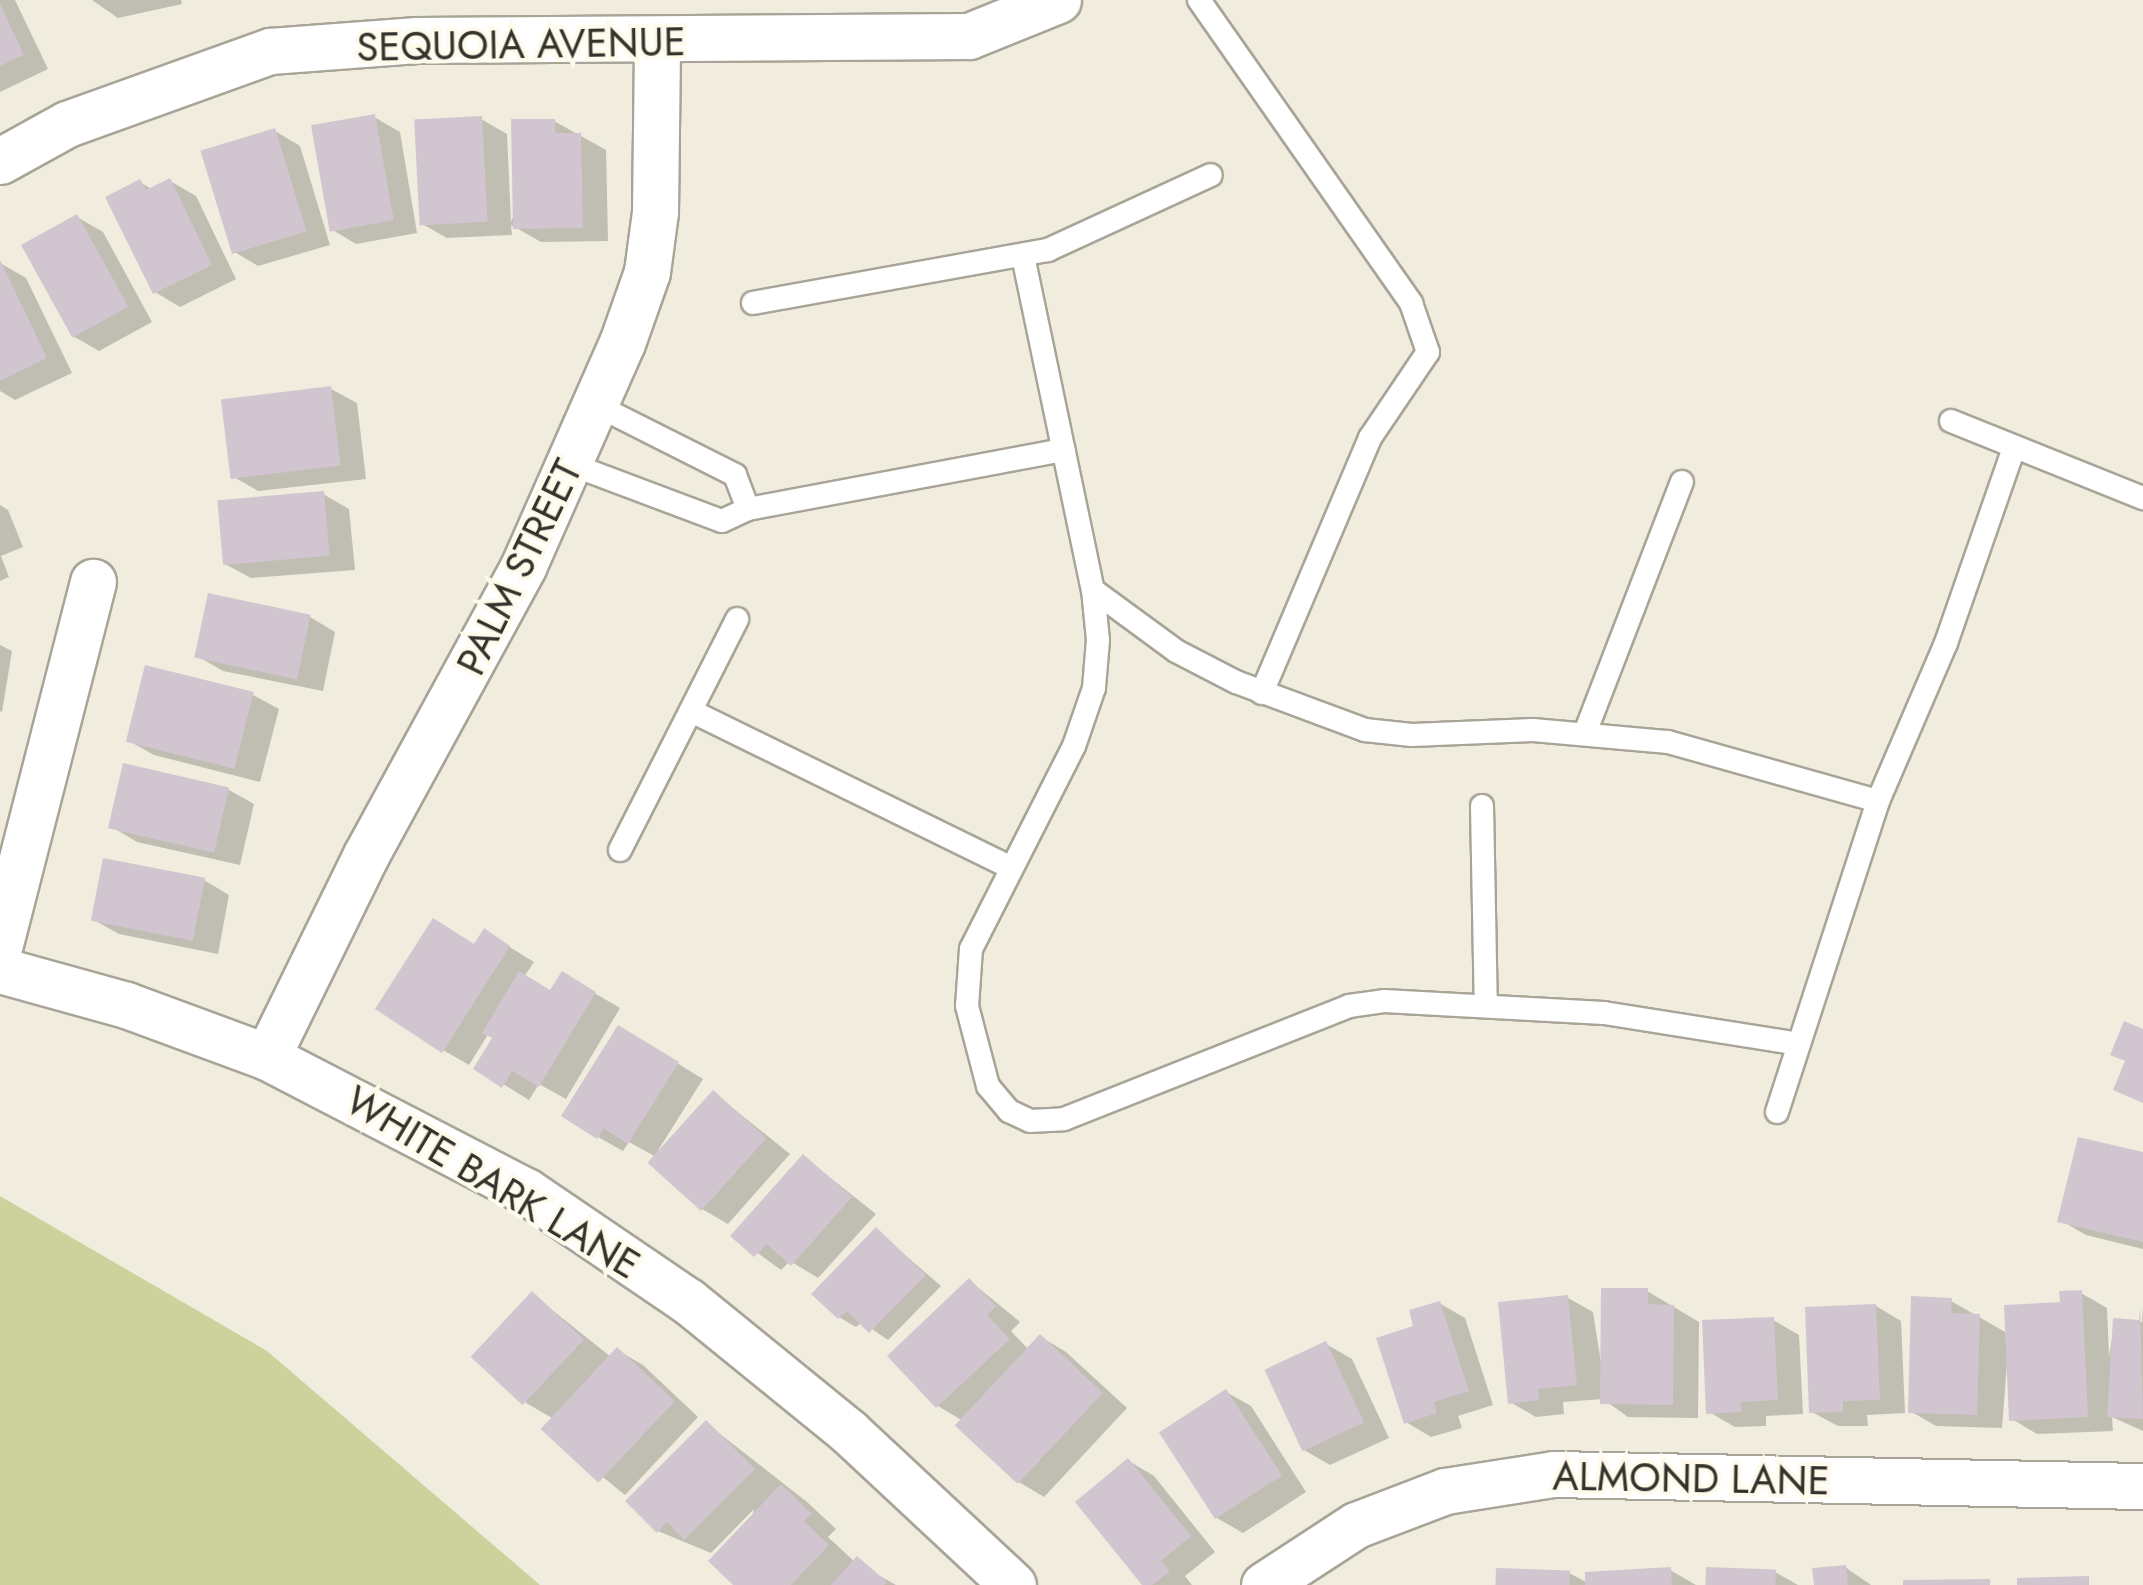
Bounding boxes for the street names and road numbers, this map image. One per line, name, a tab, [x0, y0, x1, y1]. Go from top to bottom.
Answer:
street label: SEQUOIA AVENUE	[356, 17, 686, 71]
street label: PALM STREET	[446, 452, 592, 682]
street label: WHITE BARK LANE	[337, 1075, 649, 1289]
street label: ALMOND LANE	[1552, 1452, 1830, 1504]

